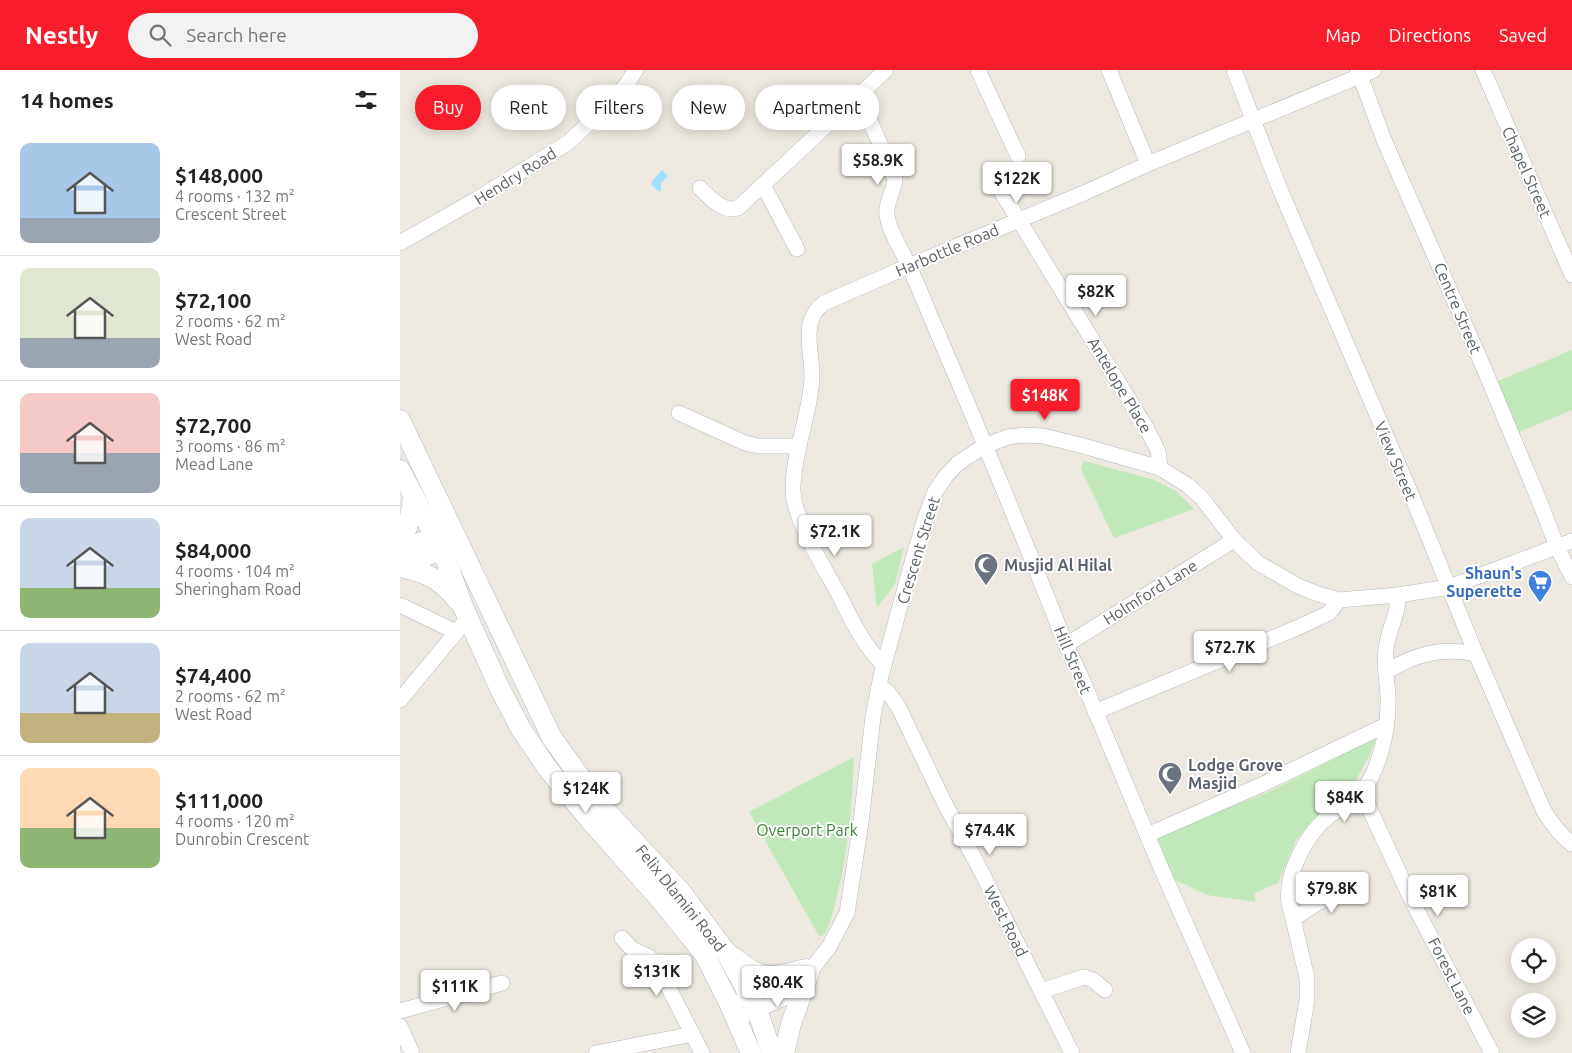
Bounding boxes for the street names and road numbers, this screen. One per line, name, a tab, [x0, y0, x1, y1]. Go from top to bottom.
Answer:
street label: Chapel Street	[1499, 124, 1555, 221]
street label: Hendry Road	[471, 144, 559, 208]
street label: Harbottle Road	[893, 220, 1001, 280]
street label: Centre Street	[1431, 260, 1486, 357]
street label: Antelope Place	[1084, 334, 1156, 436]
street label: View Street	[1371, 419, 1421, 504]
street label: Crescent Street	[893, 493, 943, 606]
street label: Holmford Lane	[1100, 556, 1200, 628]
street label: Hill Street	[1051, 623, 1096, 697]
street label: Felix Dlamini Road	[632, 841, 730, 955]
street label: West Road	[980, 883, 1032, 959]
street label: Forest Lane	[1425, 935, 1479, 1017]

